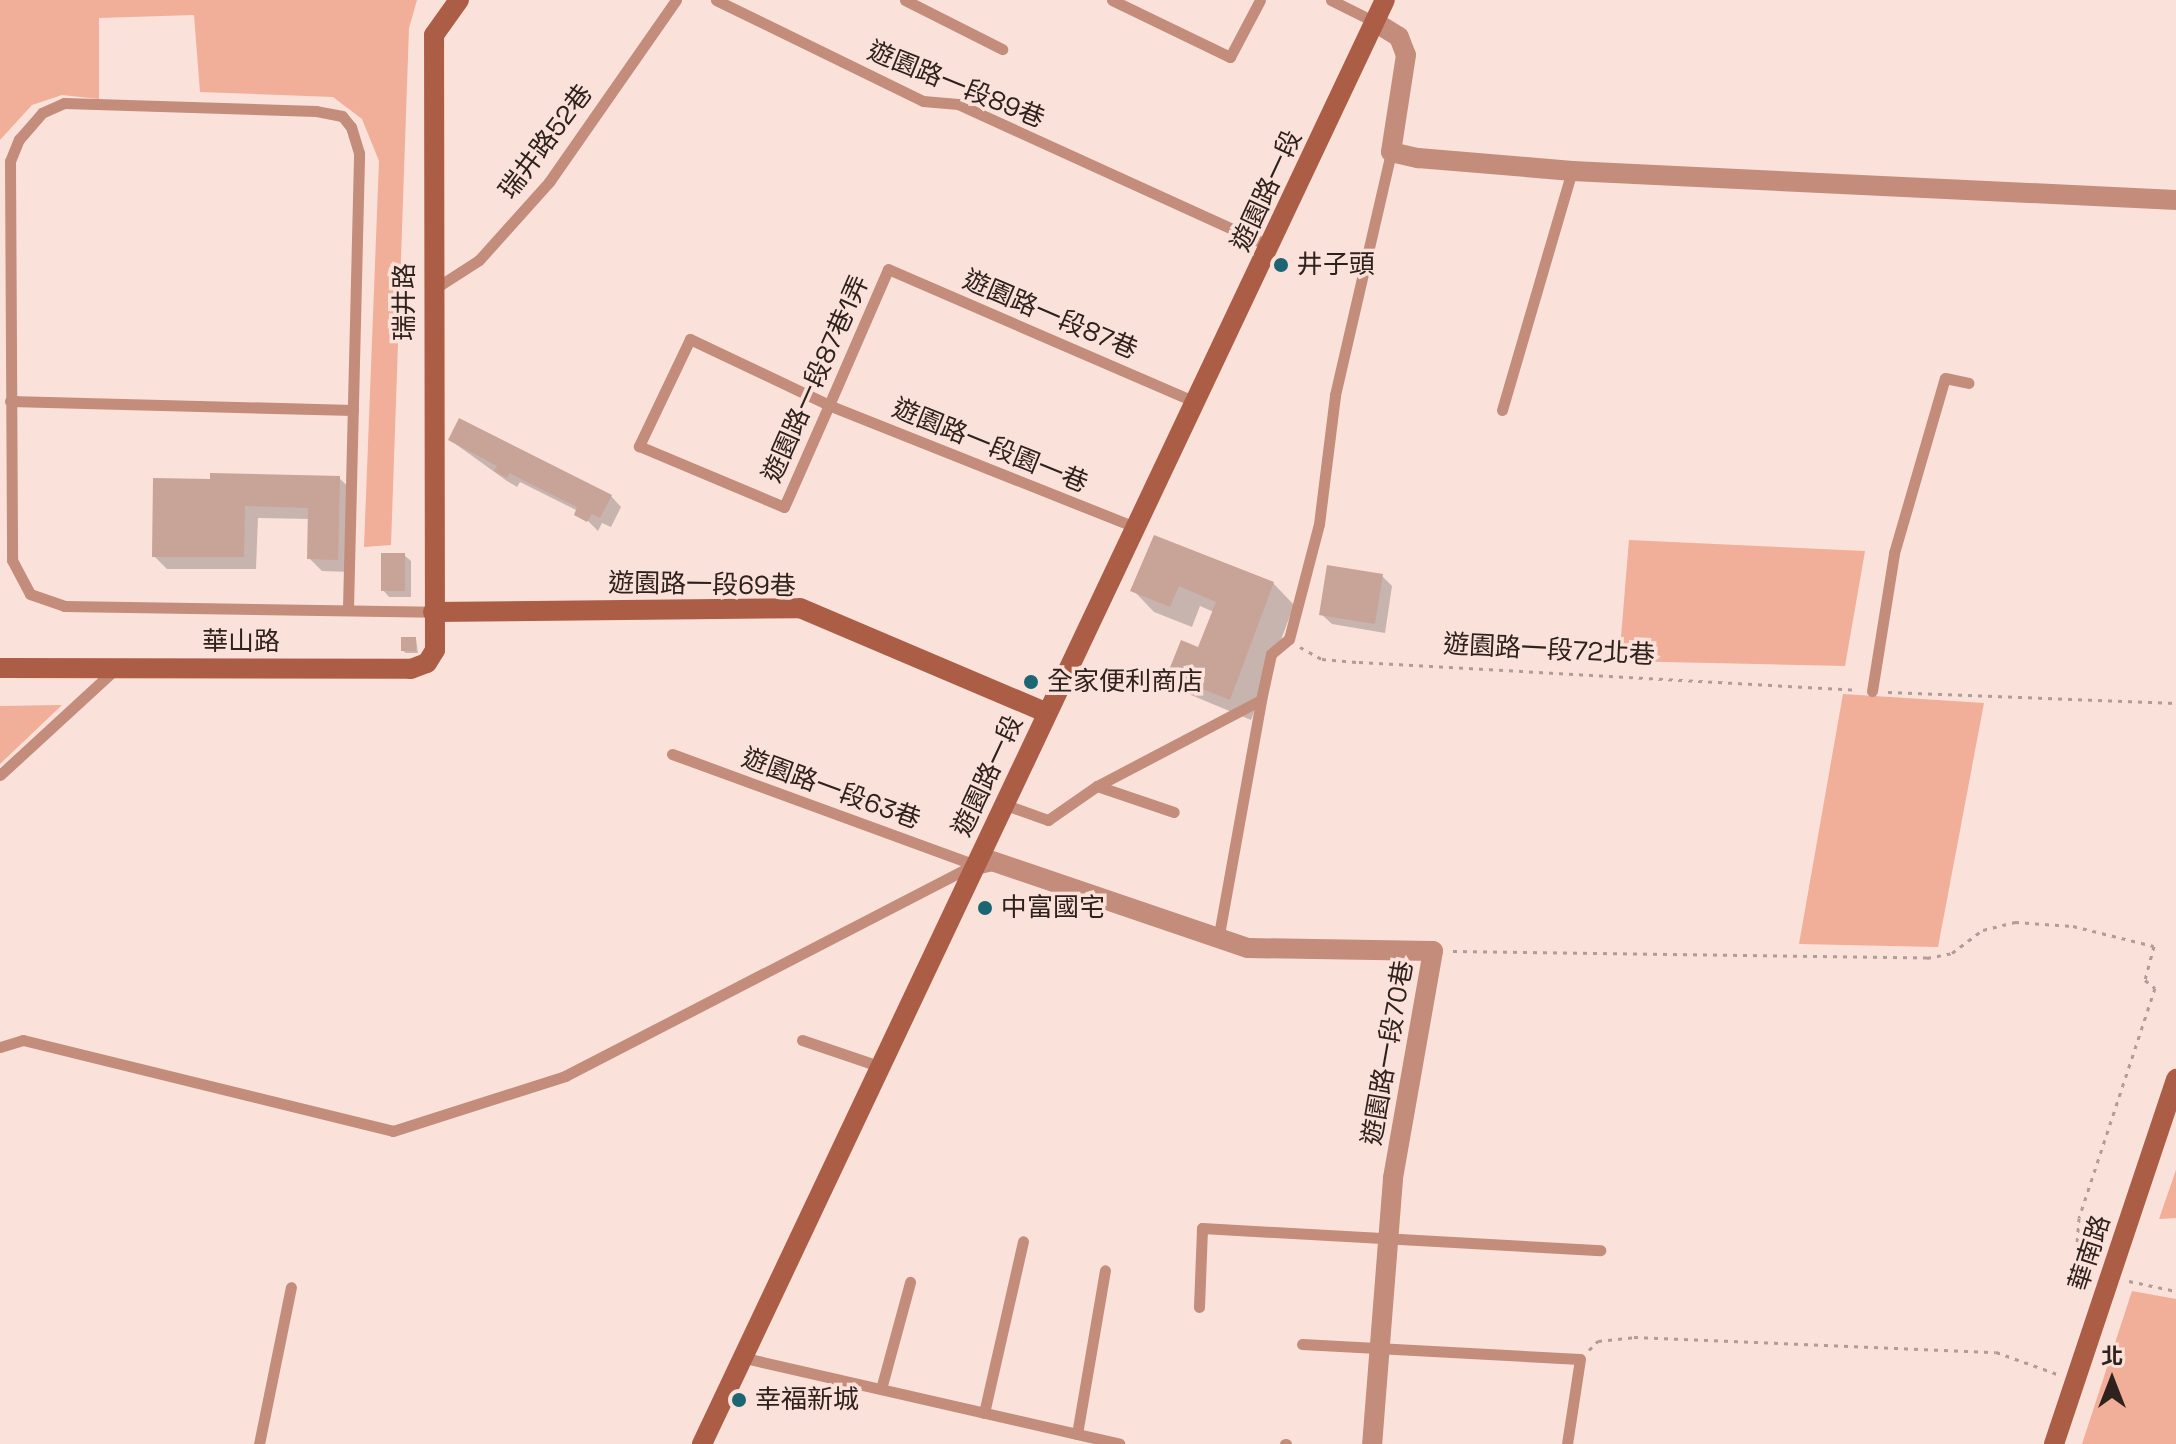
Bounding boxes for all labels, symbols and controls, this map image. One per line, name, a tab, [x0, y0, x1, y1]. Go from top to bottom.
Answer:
street label: 遊園路一段89巷	[863, 35, 1049, 135]
street label: 瑞井路52巷	[493, 79, 599, 205]
street label: 遊園路一段	[1225, 125, 1309, 257]
place label: 井子頭	[1297, 249, 1375, 281]
marker: 井子頭	[1272, 256, 1290, 274]
street label: 瑞井路	[389, 263, 421, 341]
street label: 遊園路一段87巷	[958, 264, 1142, 366]
street label: 遊園路一段87巷1弄	[756, 271, 876, 487]
street label: 遊園路一段園一巷	[888, 393, 1092, 499]
street label: 遊園路一段69巷	[608, 568, 796, 602]
street label: 華山路	[202, 626, 280, 658]
street label: 遊園路一段72北巷	[1442, 629, 1656, 671]
place label: 全家便利商店	[1047, 666, 1203, 698]
marker: 全家便利商店	[1022, 673, 1040, 691]
street label: 遊園路一段	[946, 710, 1030, 842]
street label: 遊園路一段63巷	[738, 742, 924, 836]
place label: 中富國宅	[1001, 892, 1105, 924]
marker: 中富國宅	[976, 899, 994, 917]
street label: 遊園路一段70巷	[1356, 958, 1420, 1148]
street label: 華南路	[2063, 1211, 2117, 1295]
north arrow	[2072, 1340, 2152, 1420]
text: 北	[2101, 1342, 2123, 1370]
place label: 幸福新城	[755, 1384, 859, 1416]
marker: 幸福新城	[730, 1391, 748, 1409]

